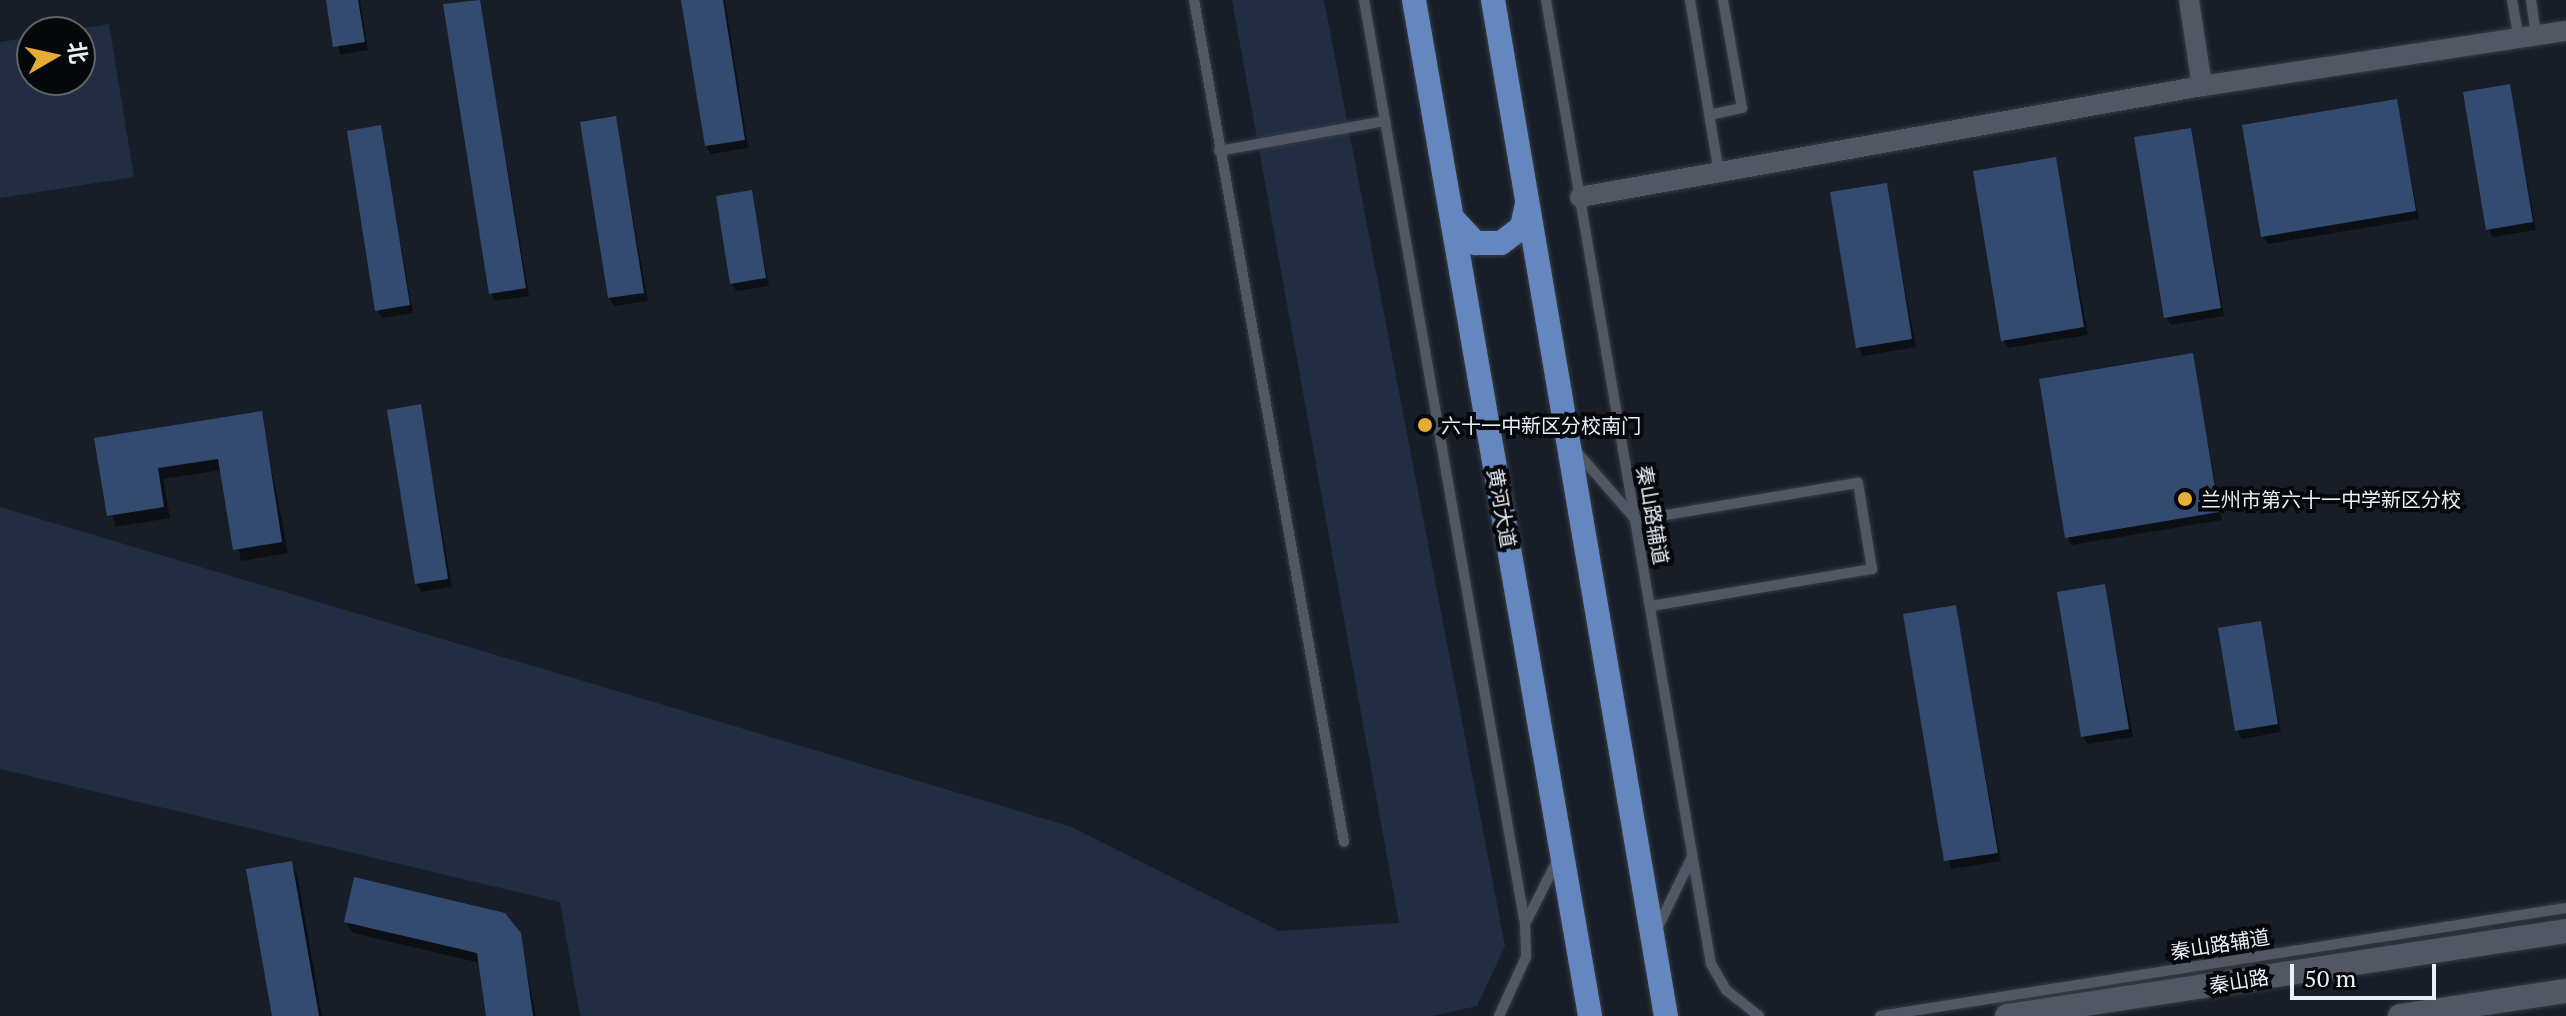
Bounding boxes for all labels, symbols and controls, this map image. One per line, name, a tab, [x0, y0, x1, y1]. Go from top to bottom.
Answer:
north arrow	[16, 16, 96, 96]
text: 北	[62, 39, 94, 66]
place label: 六十一中新区分校南门	[1441, 413, 1641, 437]
marker: 六十一中新区分校南门	[1416, 416, 1434, 434]
street label: 秦山路辅道	[1632, 464, 1674, 566]
street label: 黄河大道	[1483, 467, 1521, 549]
place label: 兰州市第六十一中学新区分校	[2201, 487, 2461, 511]
marker: 兰州市第六十一中学新区分校	[2176, 490, 2194, 508]
street label: 秦山路辅道	[2169, 924, 2271, 964]
scale bar	[2294, 948, 2440, 998]
text: 50 m	[2304, 962, 2356, 994]
street label: 秦山路	[2207, 964, 2271, 998]

